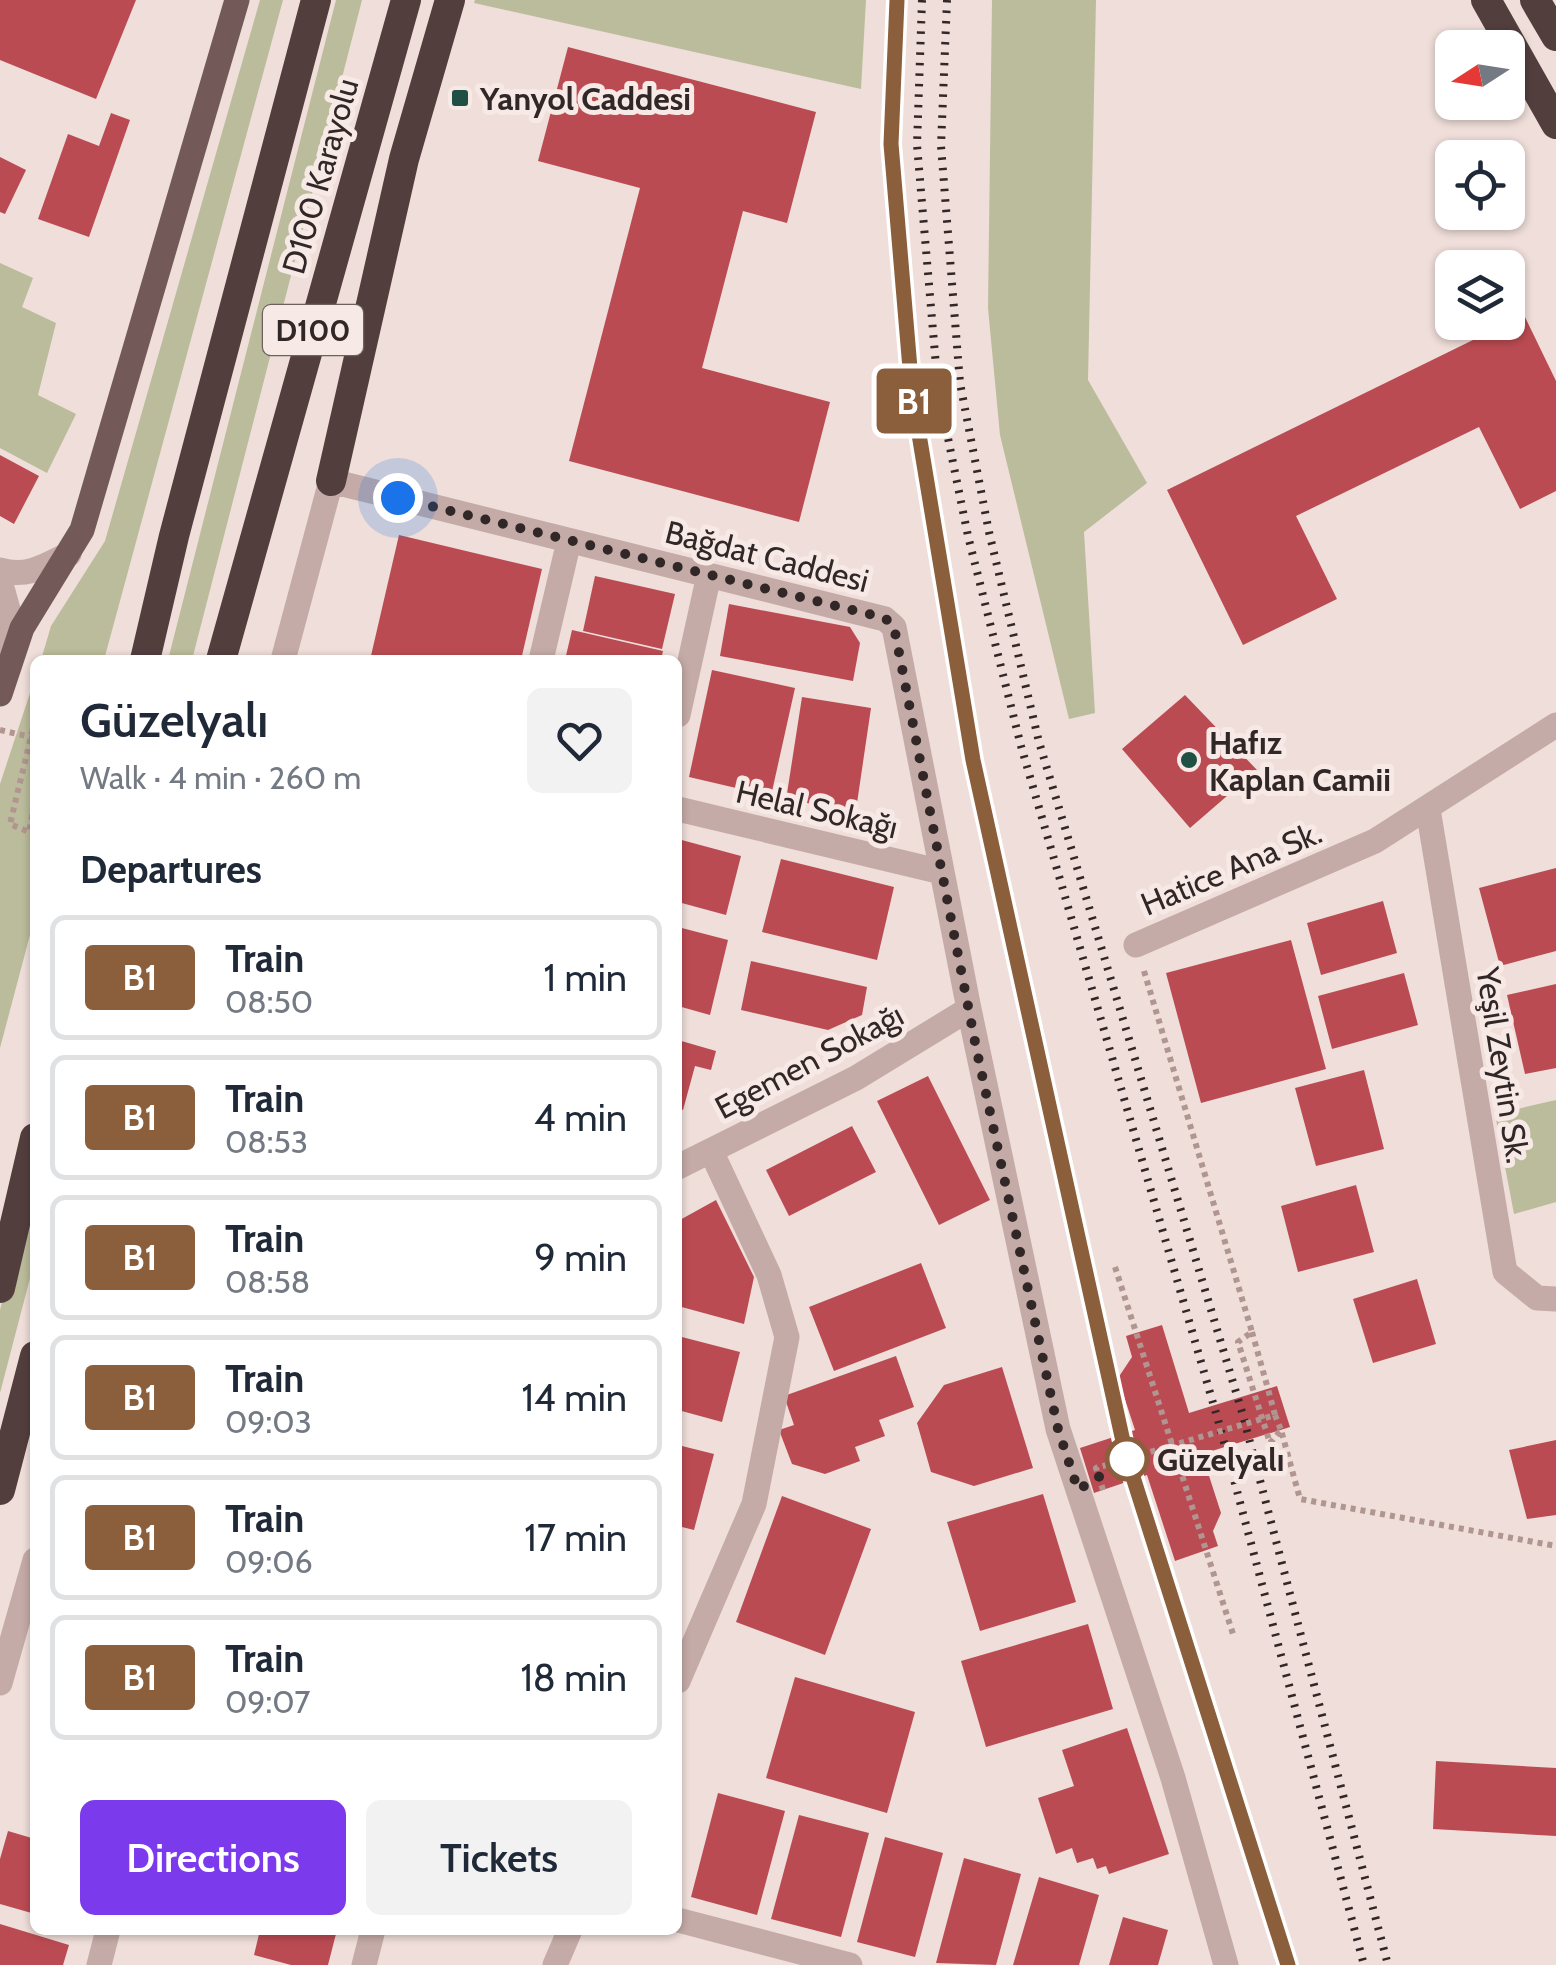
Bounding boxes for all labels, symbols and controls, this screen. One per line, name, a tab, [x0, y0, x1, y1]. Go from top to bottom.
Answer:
north arrow	[1435, 30, 1525, 120]
map controls	[1435, 30, 1525, 340]
street label: D100 Karayolu	[273, 74, 367, 278]
place label: Yanyol Caddesi	[479, 79, 691, 118]
marker: Yanyol Caddesi	[449, 87, 471, 109]
button: locate	[1435, 140, 1525, 230]
button: layers	[1435, 250, 1525, 340]
road number: D100	[263, 305, 363, 355]
line badge: B1	[869, 368, 959, 434]
text: B1	[897, 380, 931, 423]
your location	[373, 473, 423, 523]
street label: Bağdat Caddesi	[661, 512, 873, 600]
button: heart	[527, 688, 632, 793]
text: Güzelyalı	[80, 691, 268, 749]
place label: Hafız Kaplan Camii	[1209, 723, 1391, 799]
marker: Hafız Kaplan Camii	[1178, 749, 1200, 771]
text: Walk · 4 min · 260 m	[80, 758, 361, 797]
street label: Helal Sokağı	[732, 771, 902, 847]
street label: Hatice Ana Sk.	[1135, 812, 1327, 924]
text: Departures	[80, 846, 262, 893]
text: Train	[225, 935, 304, 982]
text: 1 min	[543, 954, 627, 1001]
text: B1	[123, 956, 157, 999]
street label: Yeşil Zeytin Sk.	[1468, 963, 1538, 1166]
text: 08:50	[225, 982, 313, 1021]
street label: Egemen Sokağı	[708, 995, 910, 1127]
text: Train	[225, 1075, 304, 1122]
text: 4 min	[534, 1094, 627, 1141]
text: B1	[123, 1096, 157, 1139]
text: 08:53	[225, 1122, 308, 1161]
text: Train	[225, 1215, 304, 1262]
text: 9 min	[534, 1234, 627, 1281]
text: B1	[123, 1236, 157, 1279]
text: 08:58	[225, 1262, 310, 1301]
text: Train	[225, 1355, 304, 1402]
text: 14 min	[521, 1374, 627, 1421]
text: B1	[123, 1376, 157, 1419]
text: 09:03	[225, 1402, 312, 1441]
marker: Güzelyalı	[1106, 1438, 1148, 1480]
place label: Güzelyalı	[1157, 1440, 1284, 1479]
text: Train	[225, 1495, 304, 1542]
text: 17 min	[524, 1514, 627, 1561]
text: B1	[123, 1516, 157, 1559]
text: 09:06	[225, 1542, 313, 1581]
text: Train	[225, 1635, 304, 1682]
text: 18 min	[520, 1654, 627, 1701]
text: B1	[123, 1656, 157, 1699]
text: 09:07	[225, 1682, 310, 1721]
button: Directions	[80, 1800, 346, 1915]
button: Tickets	[366, 1800, 632, 1915]

